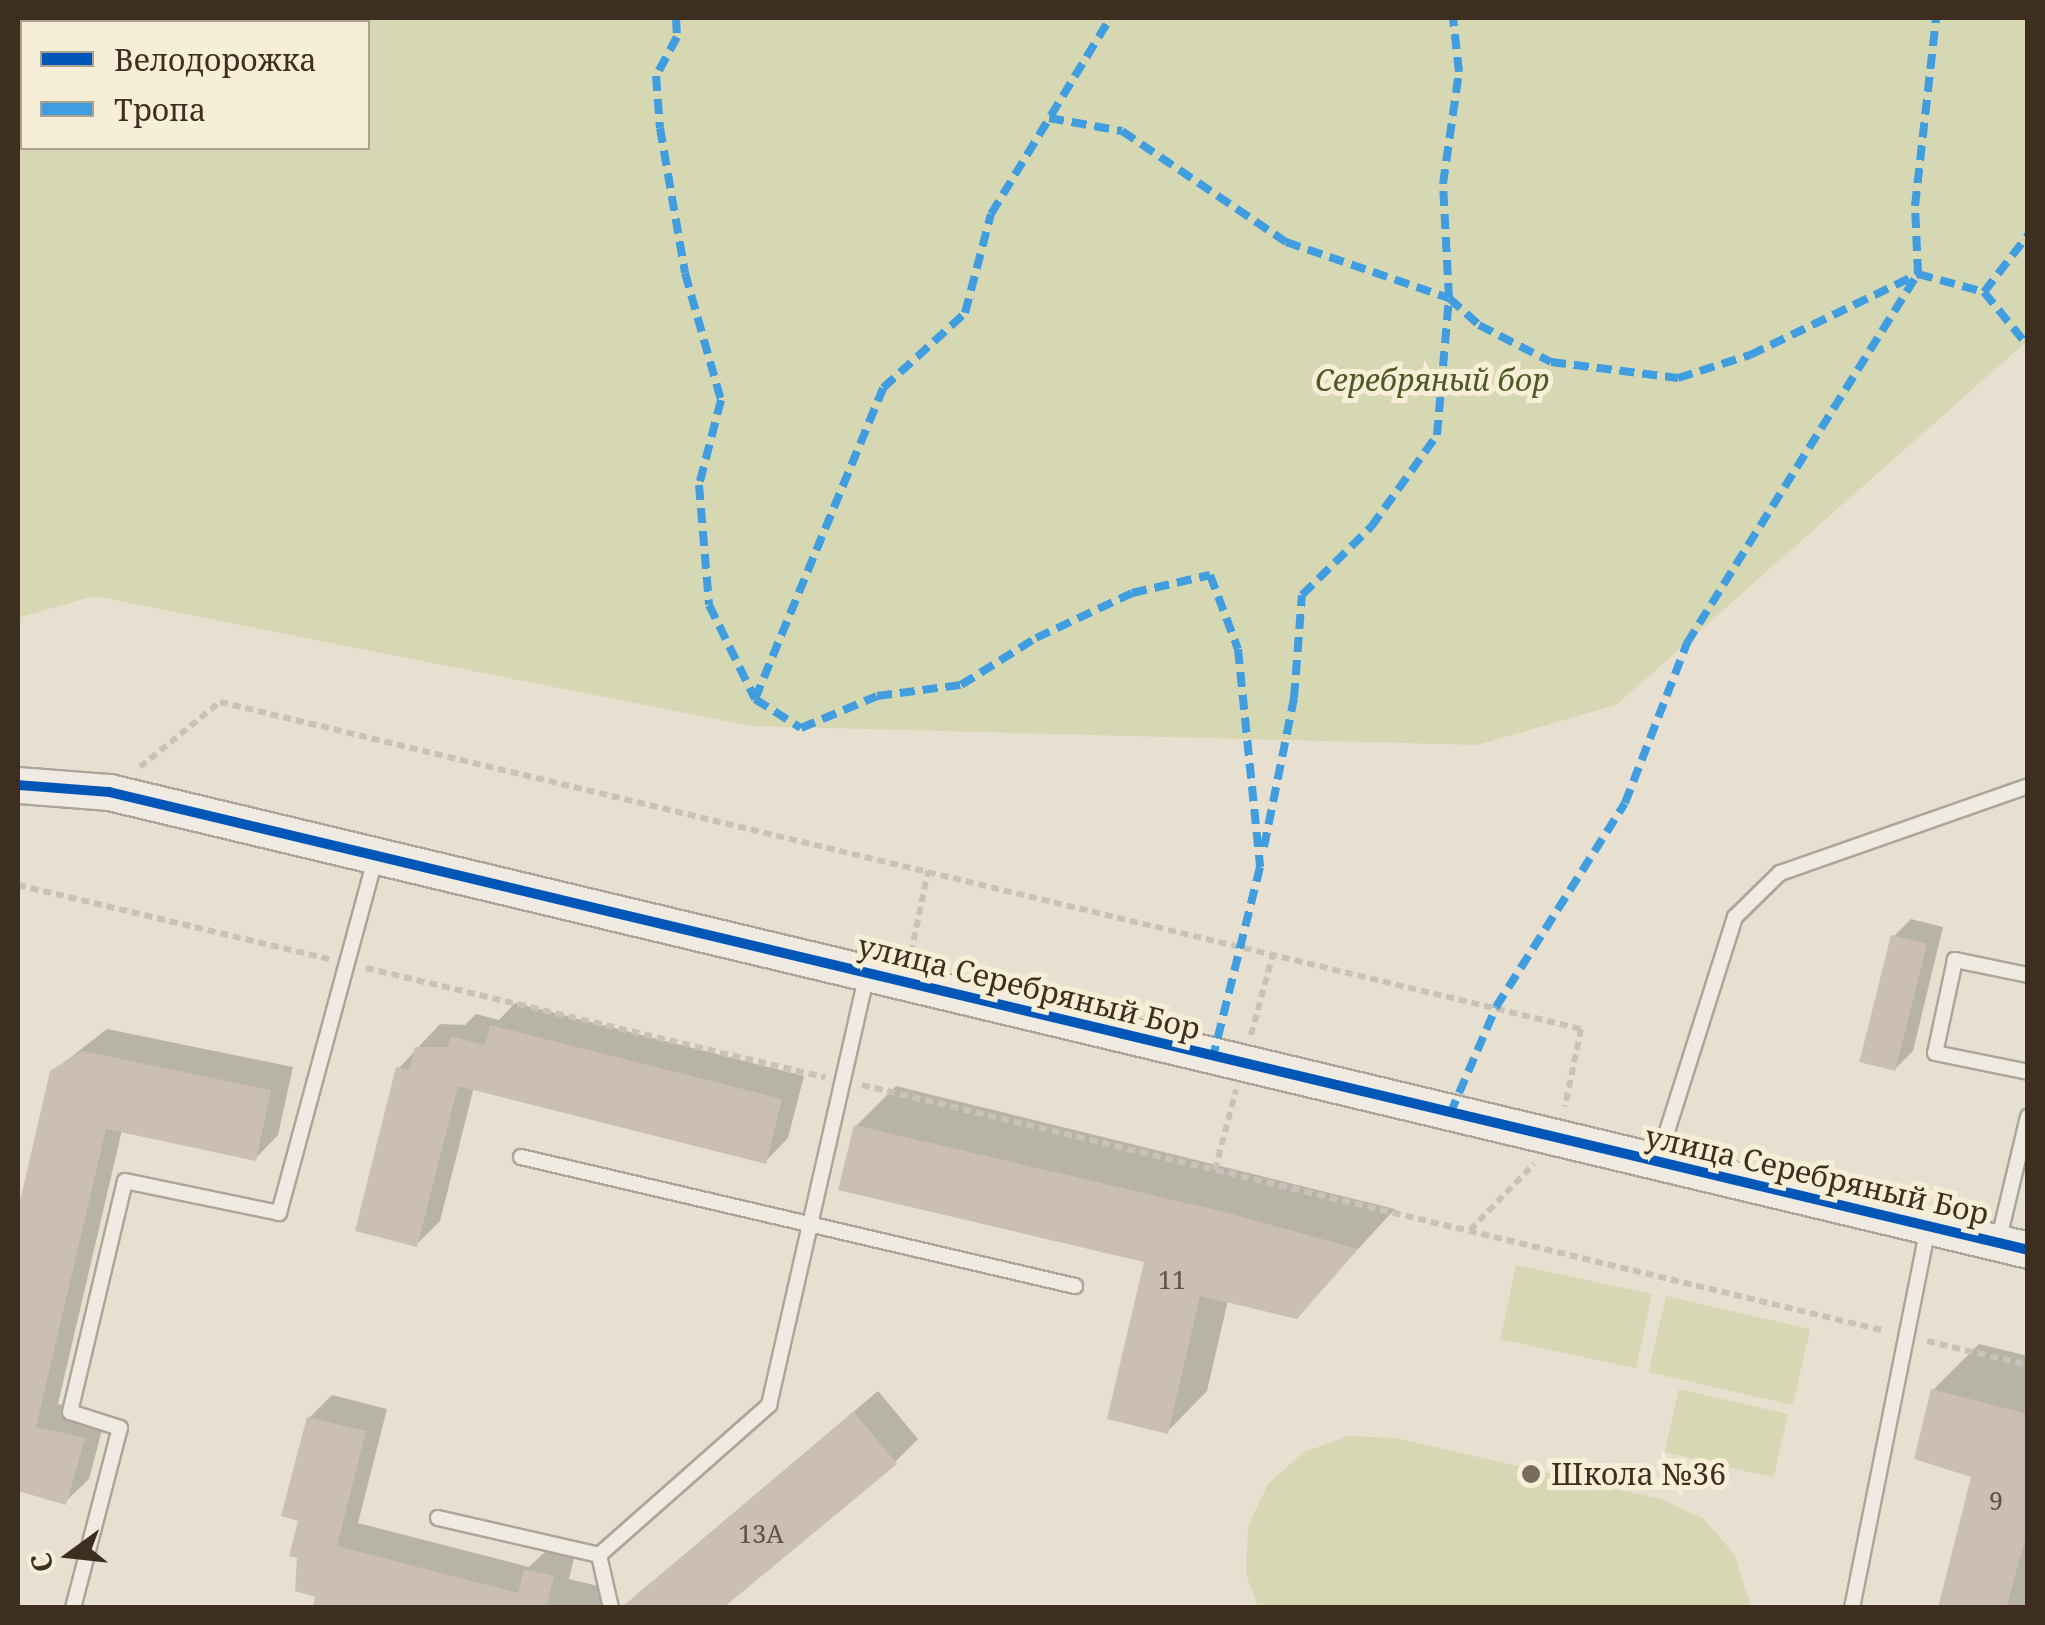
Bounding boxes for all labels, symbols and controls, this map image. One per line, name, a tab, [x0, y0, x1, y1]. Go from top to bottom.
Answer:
legend	[20, 20, 370, 150]
text: Велодорожка	[114, 39, 317, 80]
text: Тропа	[114, 89, 206, 130]
park label: Серебряный бор	[1315, 362, 1549, 398]
street label: улица Серебряный Бор	[854, 927, 1204, 1047]
street label: улица Серебряный Бор	[1642, 1118, 1992, 1232]
house number: 11	[1158, 1264, 1186, 1294]
place label: Школа №36	[1551, 1456, 1726, 1492]
marker: Школа №36	[1520, 1463, 1542, 1485]
house number: 9	[1989, 1485, 2003, 1515]
north arrow	[20, 1505, 120, 1605]
house number: 13А	[738, 1518, 784, 1548]
text: С	[20, 1549, 62, 1577]

